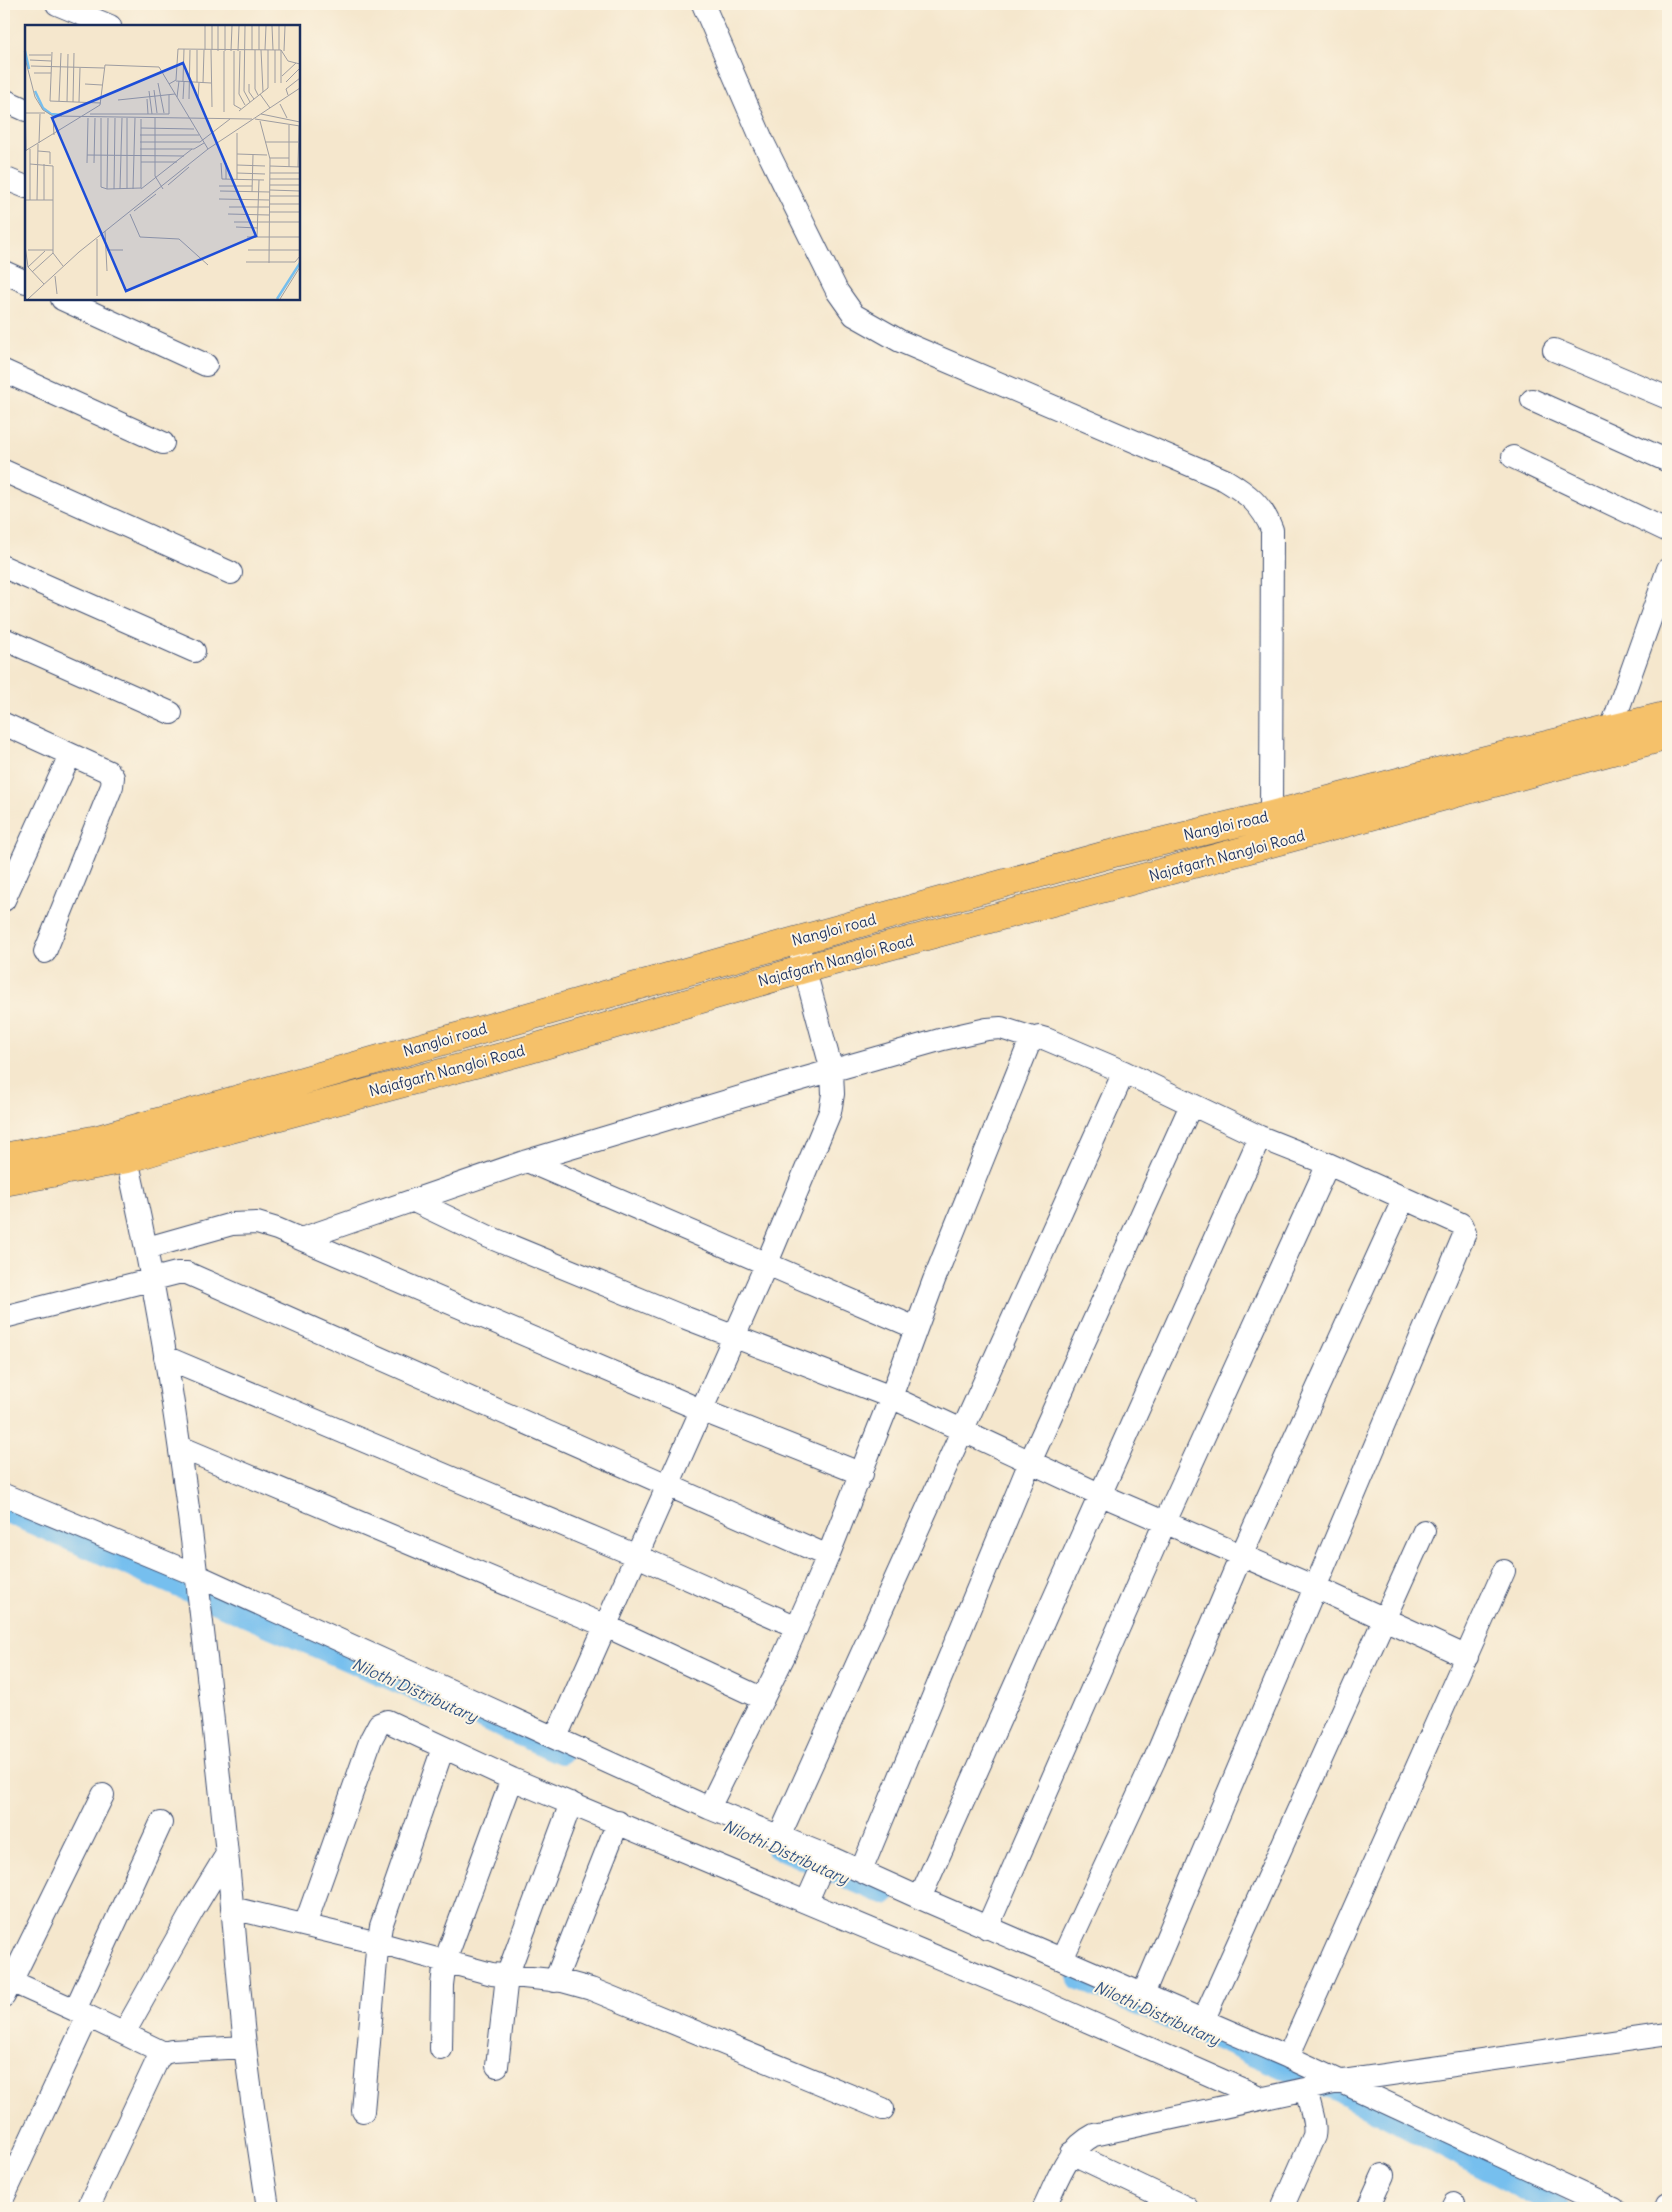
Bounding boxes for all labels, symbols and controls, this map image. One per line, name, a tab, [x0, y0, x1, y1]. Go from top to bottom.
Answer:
inset map	[25, 25, 300, 300]
street label: Nangloi road	[1182, 807, 1270, 844]
street label: Najafgarh Nangloi Road	[1147, 826, 1307, 885]
street label: Nangloi road	[790, 909, 878, 950]
street label: Najafgarh Nangloi Road	[756, 931, 916, 990]
street label: Nangloi road	[401, 1018, 489, 1061]
street label: Najafgarh Nangloi Road	[367, 1041, 527, 1100]
water label: Nilothi Distributary	[349, 1653, 483, 1727]
water label: Nilothi Distributary	[720, 1815, 854, 1889]
water label: Nilothi Distributary	[1091, 1976, 1225, 2050]

